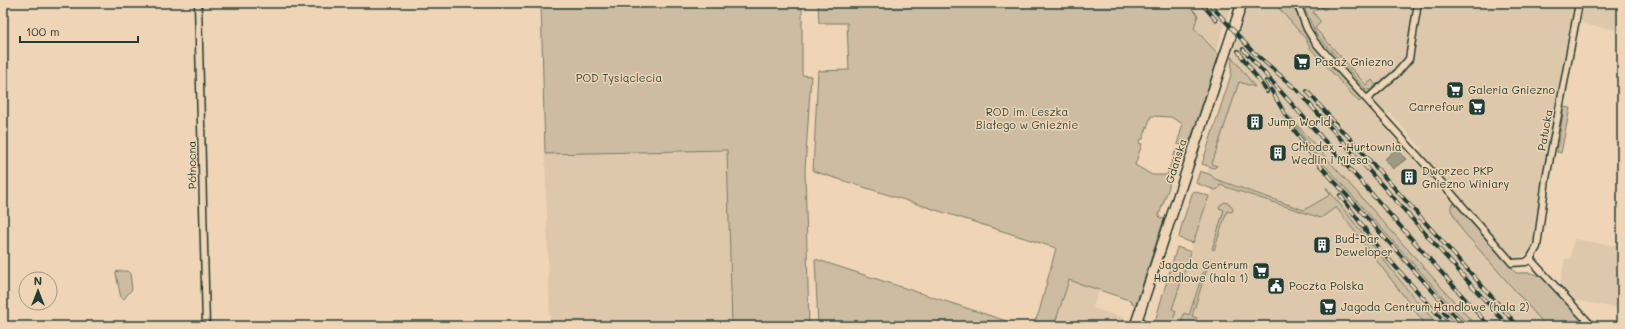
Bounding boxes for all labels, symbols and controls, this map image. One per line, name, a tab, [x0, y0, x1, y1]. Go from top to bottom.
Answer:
scale bar	[20, 18, 138, 44]
text: 100 m	[26, 23, 60, 39]
supermarket icon: Pasaż Gniezno	[1292, 52, 1312, 72]
place label: Pasaż Gniezno	[1315, 54, 1394, 69]
park label: POD Tysiąclecia	[576, 70, 662, 85]
supermarket icon: Galeria Gniezno	[1445, 80, 1465, 100]
place label: Galeria Gniezno	[1468, 82, 1555, 97]
supermarket icon: Carrefour	[1467, 97, 1487, 117]
place label: Carrefour	[1409, 99, 1464, 114]
park label: ROD im. Leszka Białego w Gnieźnie	[976, 104, 1078, 132]
street label: Pałucka	[1533, 108, 1556, 152]
building icon: Jump World	[1245, 112, 1265, 132]
place label: Jump World	[1268, 114, 1331, 129]
street label: Gdańska	[1161, 136, 1190, 185]
place label: Chłodex - Hurtownia Wędlin i Mięsa	[1291, 139, 1402, 167]
street label: Północna	[184, 140, 199, 189]
building icon: Chłodex - Hurtownia Wędlin i Mięsa	[1268, 143, 1288, 163]
place label: Dworzec PKP Gniezno Winiary	[1422, 163, 1510, 191]
building icon: Dworzec PKP Gniezno Winiary	[1399, 167, 1419, 187]
place label: Bud-Dar Deweloper	[1335, 231, 1393, 259]
building icon: Bud-Dar Deweloper	[1312, 235, 1332, 255]
place label: Jagoda Centrum Handlowe (hala 1)	[1153, 257, 1248, 285]
supermarket icon: Jagoda Centrum Handlowe (hala 1)	[1251, 261, 1271, 281]
north arrow	[18, 271, 58, 311]
text: N	[34, 273, 42, 288]
public building icon: Poczta Polska	[1266, 276, 1286, 296]
place label: Poczta Polska	[1289, 278, 1364, 293]
supermarket icon: Jagoda Centrum Handlowe (hala 2)	[1318, 297, 1338, 317]
place label: Jagoda Centrum Handlowe (hala 2)	[1341, 299, 1530, 314]

